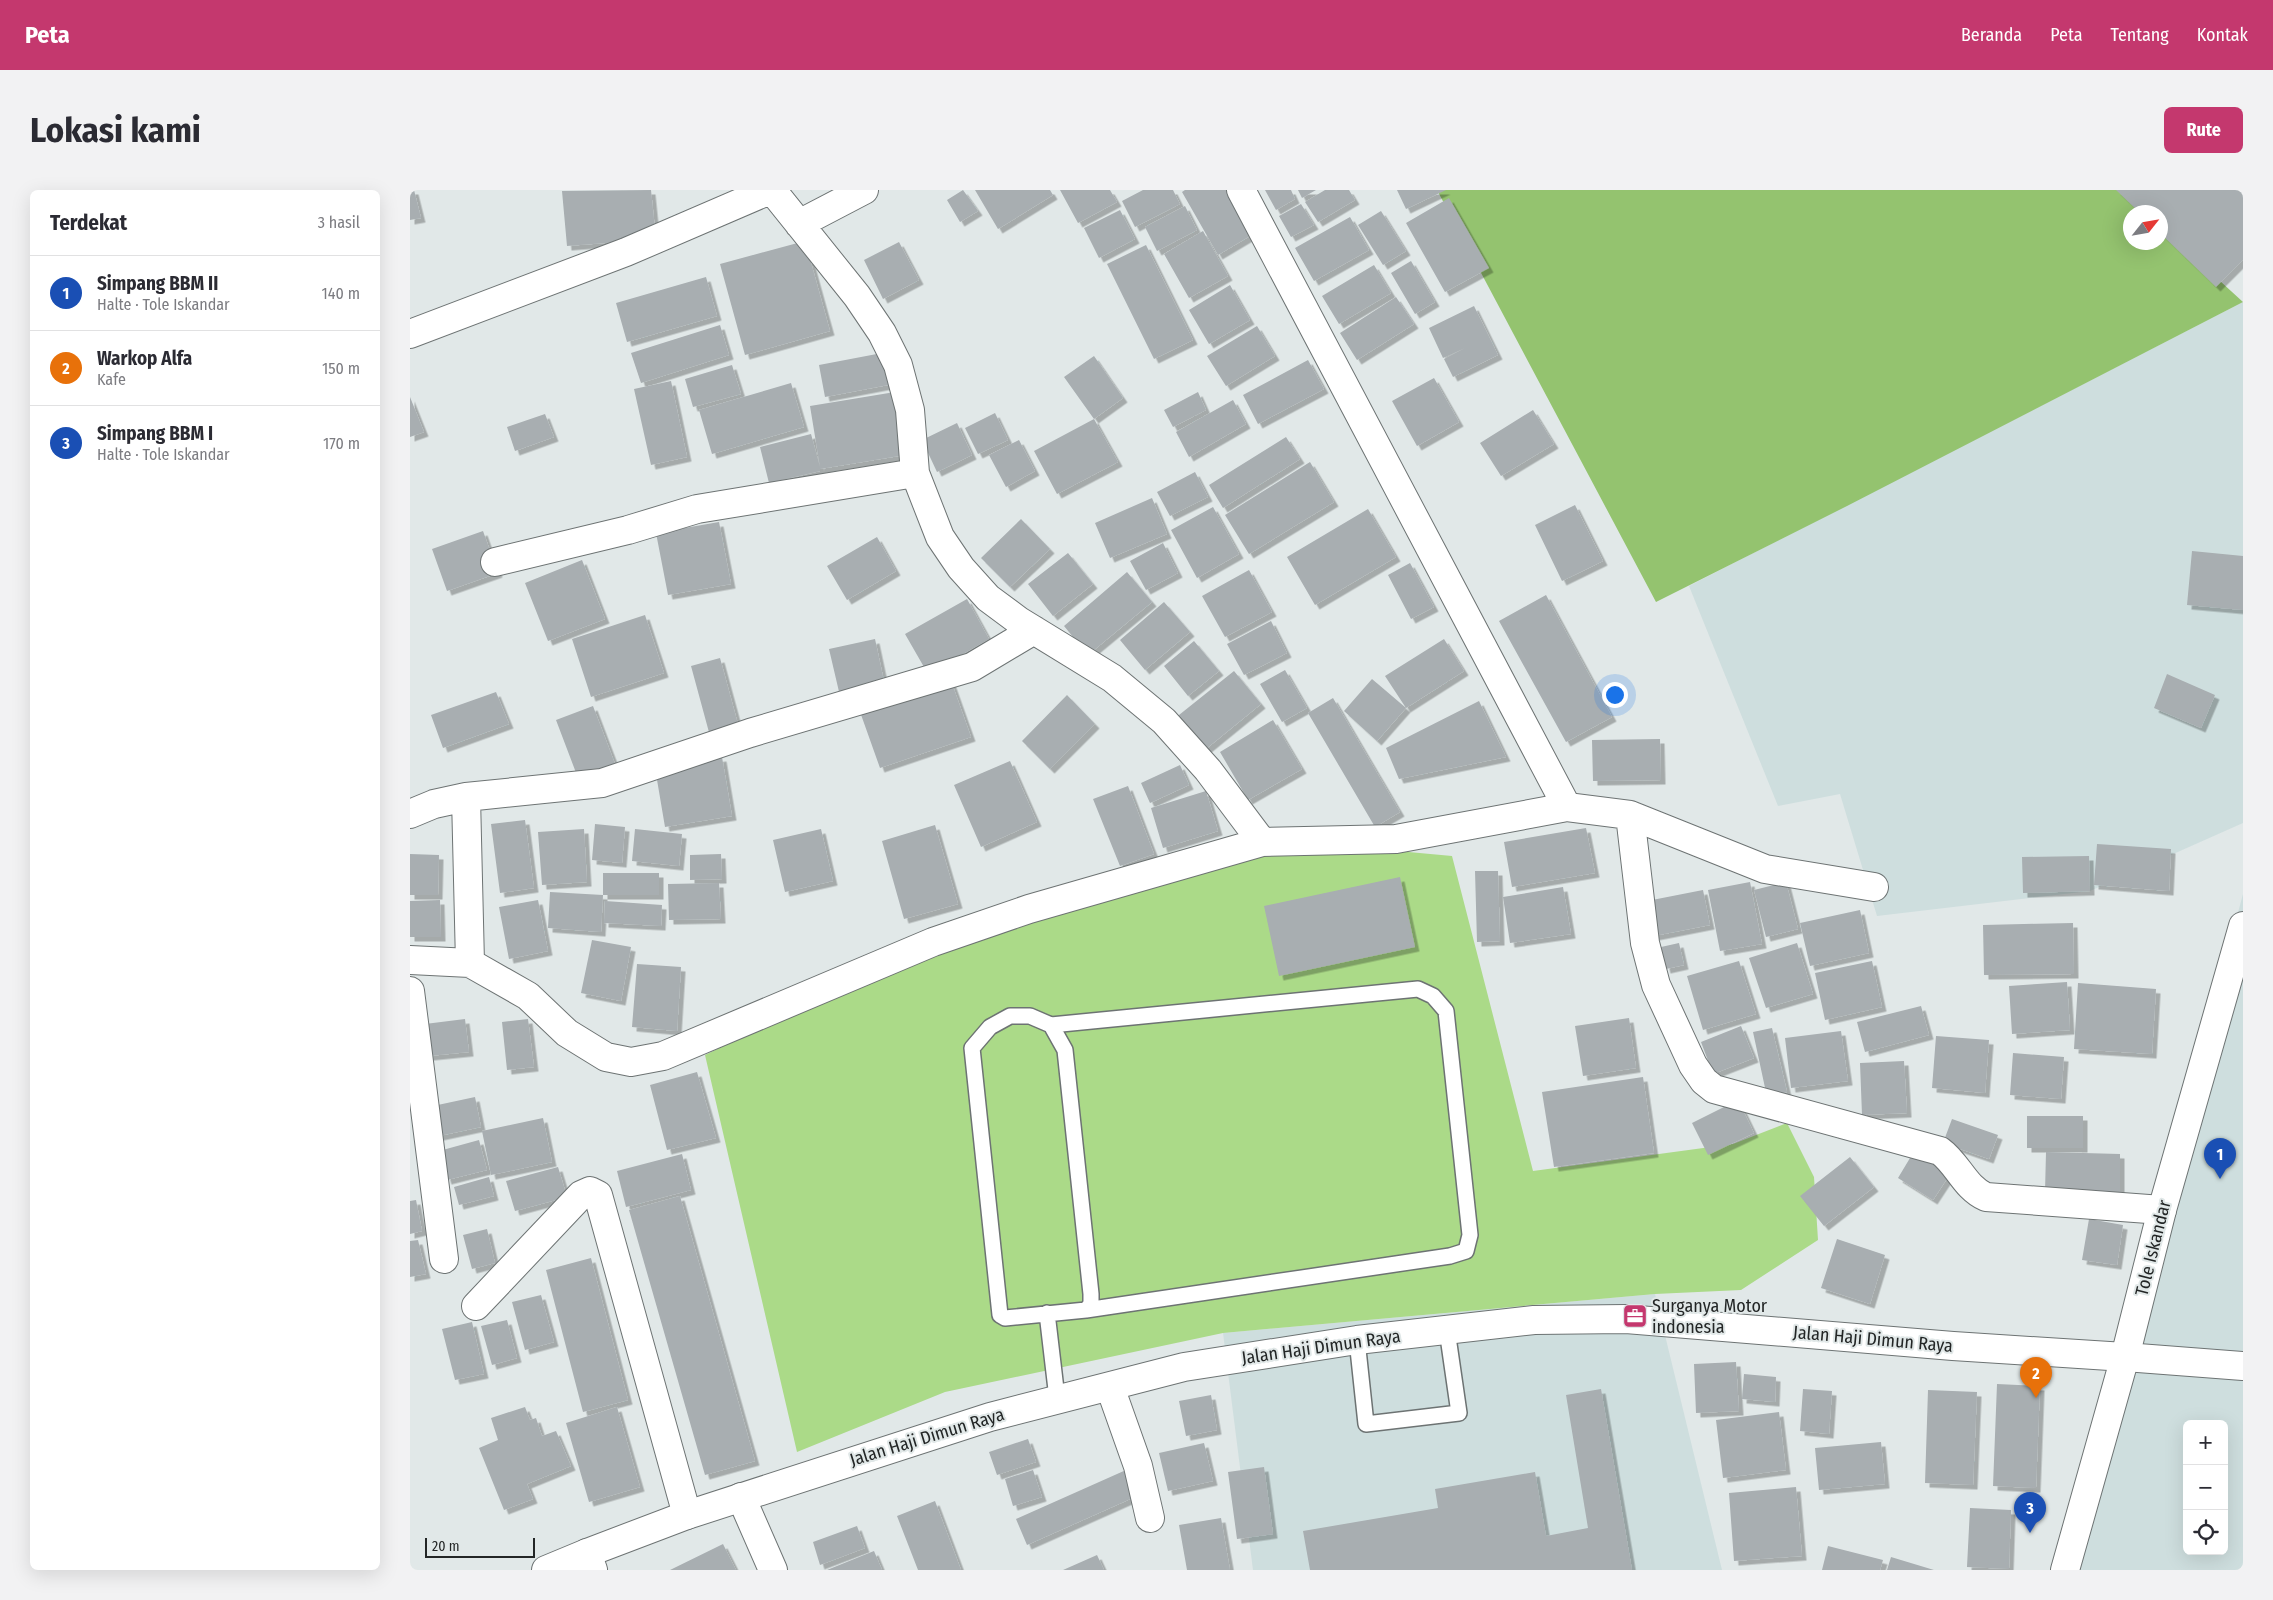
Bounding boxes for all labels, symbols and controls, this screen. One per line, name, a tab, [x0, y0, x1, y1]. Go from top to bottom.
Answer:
text: Peta	[25, 21, 70, 49]
text: Beranda	[1961, 24, 2022, 46]
text: Peta	[2050, 24, 2083, 46]
text: Tentang	[2111, 24, 2169, 46]
text: Kontak	[2197, 24, 2248, 46]
button: Rute	[2164, 107, 2243, 153]
text: Lokasi kami	[30, 109, 201, 151]
north arrow	[2123, 205, 2168, 250]
text: Terdekat	[50, 210, 127, 236]
text: 3 hasil	[318, 213, 360, 232]
text: Simpang BBM II	[97, 272, 218, 295]
text: 1	[63, 284, 69, 303]
text: 140 m	[322, 284, 360, 303]
text: Halte · Tole Iskandar	[97, 295, 230, 314]
text: Warkop Alfa	[97, 347, 192, 370]
text: 2	[62, 359, 70, 378]
text: 150 m	[322, 359, 360, 378]
text: Kafe	[97, 370, 126, 389]
text: Simpang BBM I	[97, 422, 213, 445]
text: 3	[62, 434, 70, 453]
text: 170 m	[323, 434, 360, 453]
text: Halte · Tole Iskandar	[97, 445, 230, 464]
your location	[1602, 682, 1628, 708]
pin: 1	[2204, 1138, 2236, 1179]
street label: Tole Iskandar	[2130, 1197, 2176, 1298]
place label: Surganya Motor indonesia	[1652, 1295, 1768, 1338]
office icon: Surganya Motor indonesia	[1622, 1303, 1648, 1329]
street label: Jalan Haji Dimun Raya	[1792, 1321, 1954, 1357]
street label: Jalan Haji Dimun Raya	[1240, 1325, 1402, 1369]
pin: 2	[2020, 1357, 2052, 1398]
street label: Jalan Haji Dimun Raya	[847, 1403, 1007, 1471]
map controls	[2183, 1420, 2228, 1555]
button: +	[2183, 1420, 2228, 1465]
button: −	[2183, 1465, 2228, 1510]
pin: 3	[2014, 1492, 2046, 1533]
button: locate	[2183, 1510, 2228, 1555]
scale bar	[425, 1535, 535, 1558]
text: 20 m	[432, 1538, 460, 1555]

